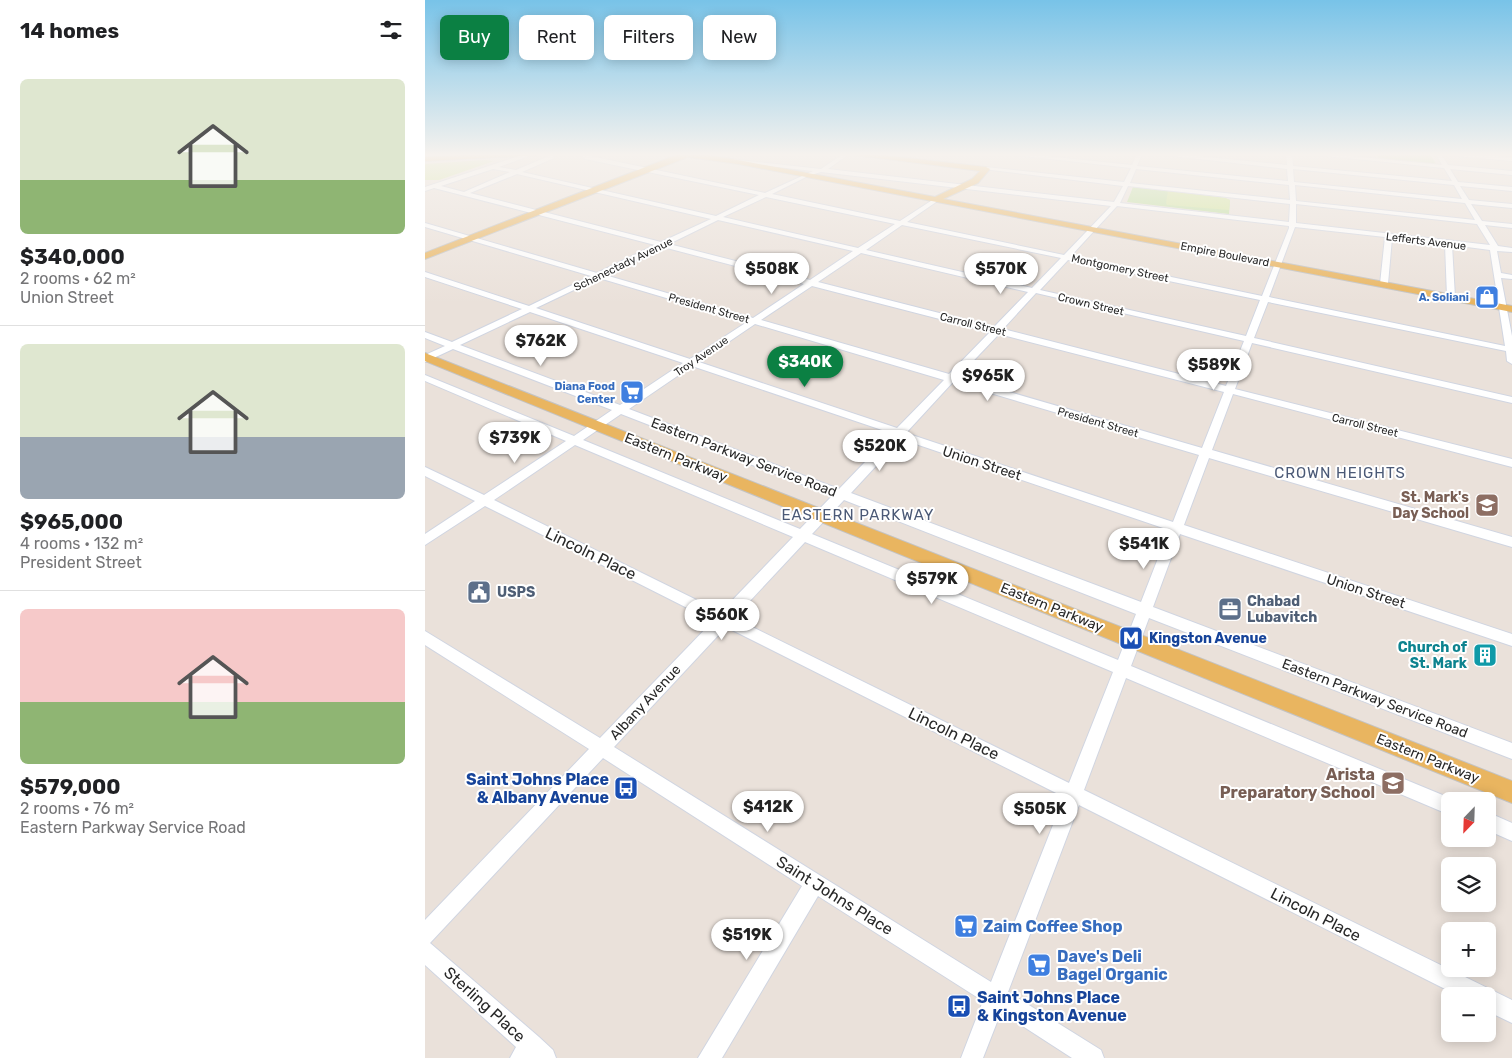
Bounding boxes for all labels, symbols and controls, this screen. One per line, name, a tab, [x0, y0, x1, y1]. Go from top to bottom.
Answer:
chip: Buy	[440, 15, 509, 60]
chip: Rent	[519, 15, 594, 60]
chip: Filters	[604, 15, 693, 60]
chip: New	[703, 15, 776, 60]
icon: filters	[377, 16, 405, 44]
text: 14 homes	[20, 18, 119, 43]
icon: home	[168, 111, 258, 201]
street label: Lefferts Avenue	[1385, 230, 1467, 253]
street label: Schenectady Avenue	[572, 235, 675, 294]
street label: Empire Boulevard	[1179, 240, 1270, 269]
text: $340,000	[20, 244, 125, 269]
pin: $508K	[737, 252, 807, 295]
pin: $570K	[966, 252, 1036, 295]
street label: Montgomery Street	[1070, 252, 1170, 285]
text: $508K	[745, 259, 799, 278]
text: $570K	[975, 259, 1027, 278]
text: 2 rooms · 62 m²	[20, 269, 136, 288]
shop icon: A. Soliani	[1474, 284, 1500, 310]
text: Union Street	[20, 288, 114, 307]
street label: President Street	[667, 291, 752, 326]
street label: Crown Street	[1057, 291, 1126, 319]
place label: A. Soliani	[1419, 291, 1469, 304]
street label: Carroll Street	[938, 310, 1008, 339]
pin: $762K	[506, 324, 576, 367]
text: $762K	[516, 331, 566, 350]
street label: Troy Avenue	[672, 334, 731, 379]
pin: $340K	[770, 346, 840, 388]
pin: $589K	[1179, 348, 1249, 391]
text: $340K	[778, 352, 832, 371]
text: $589K	[1188, 355, 1240, 374]
pin: $965K	[953, 360, 1023, 402]
text: $965K	[962, 366, 1014, 385]
icon: home	[168, 377, 258, 467]
supermarket icon: Diana Food Center	[619, 379, 645, 405]
place label: Diana Food Center	[555, 380, 615, 406]
street label: President Street	[1056, 405, 1141, 440]
street label: Carroll Street	[1330, 411, 1400, 440]
street label: Eastern Parkway Service Road	[649, 414, 839, 501]
pin: $739K	[480, 422, 550, 464]
text: $739K	[489, 428, 541, 447]
street label: Eastern Parkway	[622, 429, 730, 486]
pin: $520K	[845, 430, 915, 472]
text: $520K	[854, 436, 906, 455]
street label: Union Street	[940, 443, 1024, 484]
district label: CROWN HEIGHTS	[1274, 464, 1406, 482]
place label: St. Mark's Day School	[1392, 489, 1469, 522]
school or university icon: St. Mark's Day School	[1474, 492, 1500, 518]
district label: EASTERN PARKWAY	[781, 506, 935, 524]
text: $965,000	[20, 509, 123, 534]
street label: Lincoln Place	[542, 523, 639, 584]
pin: $541K	[1109, 528, 1179, 570]
text: 4 rooms · 132 m²	[20, 534, 143, 553]
text: $541K	[1119, 534, 1169, 553]
text: President Street	[20, 553, 142, 572]
pin: $579K	[897, 562, 967, 605]
text: $579K	[906, 569, 958, 588]
street label: Union Street	[1324, 571, 1408, 612]
public building icon: USPS	[466, 579, 492, 605]
street label: Eastern Parkway	[998, 579, 1106, 636]
place label: USPS	[497, 584, 535, 601]
place label: Chabad Lubavitch	[1247, 593, 1317, 626]
office icon: Chabad Lubavitch	[1217, 596, 1243, 622]
pin: $560K	[687, 598, 757, 641]
text: $560K	[696, 605, 748, 624]
metro station icon: Kingston Avenue	[1118, 625, 1144, 651]
place label: Kingston Avenue	[1149, 630, 1267, 647]
place label: Church of St. Mark	[1398, 639, 1468, 672]
icon: home	[168, 642, 258, 732]
building icon: Church of St. Mark	[1472, 642, 1498, 668]
street label: Eastern Parkway Service Road	[1280, 655, 1470, 742]
street label: Albany Avenue	[606, 661, 685, 743]
street label: Lincoln Place	[905, 703, 1002, 764]
street label: Eastern Parkway	[1374, 730, 1482, 787]
place label: Arista Preparatory School	[1220, 765, 1375, 802]
place label: Saint Johns Place & Albany Avenue	[466, 770, 609, 807]
school or university icon: Arista Preparatory School	[1380, 770, 1406, 796]
text: $579,000	[20, 774, 121, 799]
bus stop icon: Saint Johns Place & Albany Avenue	[613, 775, 639, 801]
pin: $412K	[733, 790, 803, 833]
pin: $505K	[1005, 792, 1075, 835]
north arrow	[1441, 792, 1496, 848]
map controls	[1441, 792, 1496, 1042]
text: $412K	[743, 797, 793, 816]
text: 2 rooms · 76 m²	[20, 799, 134, 818]
text: $505K	[1014, 799, 1066, 818]
text: Eastern Parkway Service Road	[20, 818, 246, 837]
street label: Saint Johns Place	[773, 852, 897, 939]
button: layers	[1441, 857, 1496, 912]
street label: Lincoln Place	[1267, 884, 1364, 945]
supermarket icon: Zaim Coffee Shop	[953, 913, 979, 939]
place label: Zaim Coffee Shop	[983, 917, 1123, 936]
pin: $519K	[712, 918, 782, 961]
button: +	[1441, 922, 1496, 977]
text: $519K	[722, 925, 772, 944]
place label: Dave's Deli Bagel Organic	[1057, 947, 1168, 984]
supermarket icon: Dave's Deli Bagel Organic	[1026, 952, 1052, 978]
street label: Sterling Place	[440, 963, 529, 1046]
button: −	[1441, 987, 1496, 1042]
place label: Saint Johns Place & Kingston Avenue	[977, 988, 1127, 1025]
bus stop icon: Saint Johns Place & Kingston Avenue	[946, 993, 972, 1019]

